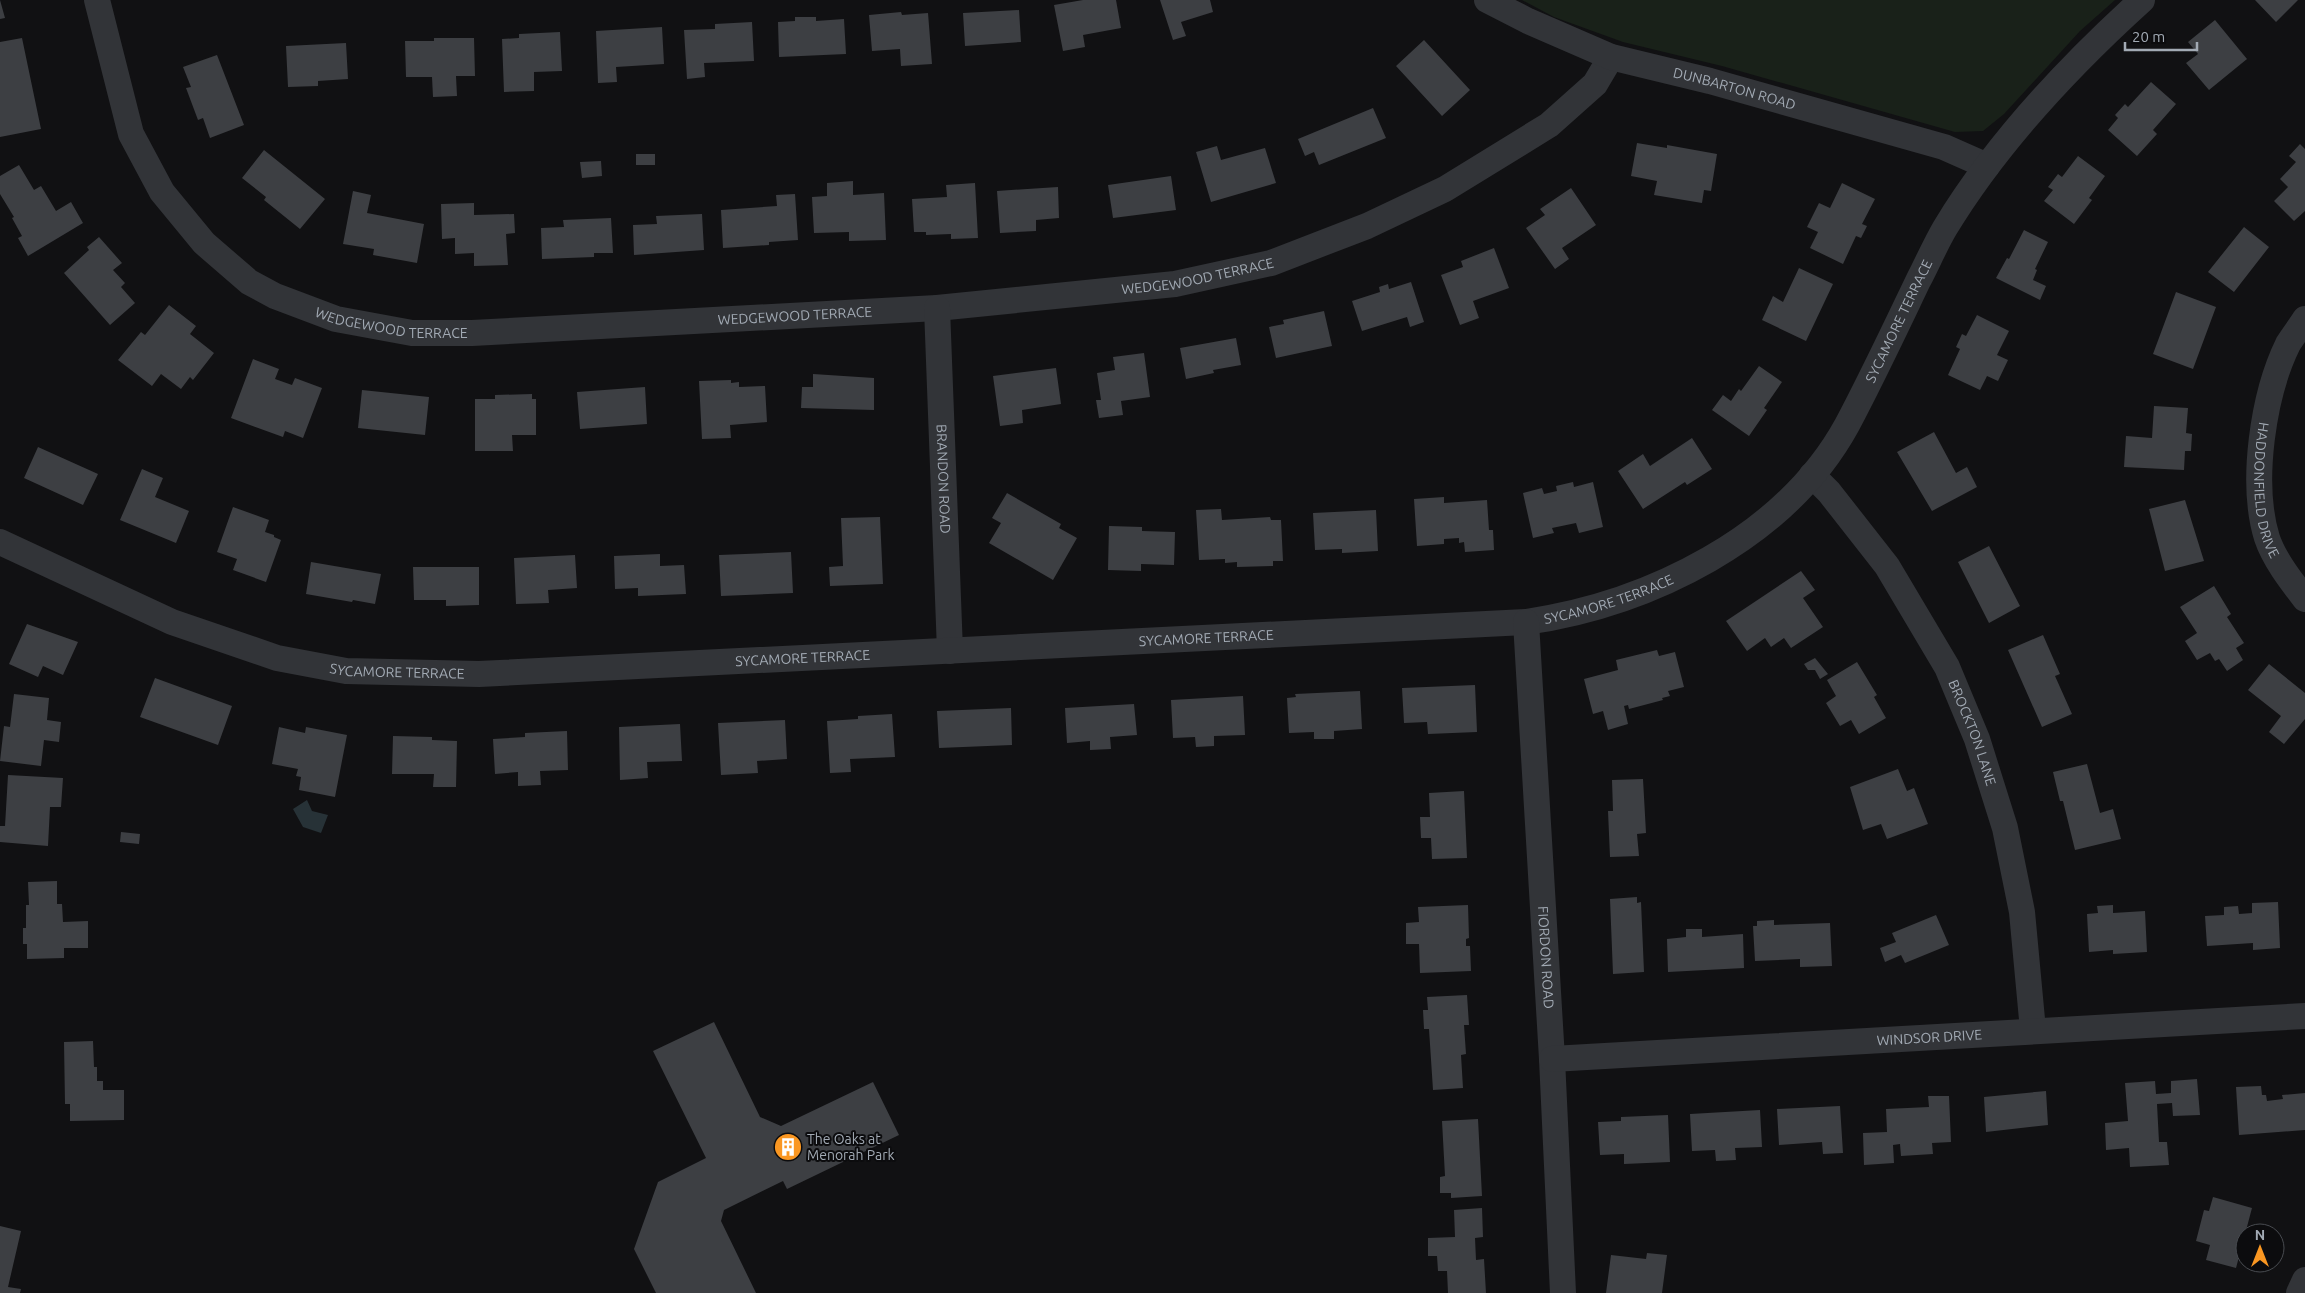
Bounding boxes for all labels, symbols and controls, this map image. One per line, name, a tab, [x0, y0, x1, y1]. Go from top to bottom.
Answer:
scale bar	[2125, 20, 2198, 52]
text: 20 m	[2132, 28, 2165, 45]
street label: DUNBARTON ROAD	[1672, 64, 1798, 113]
street label: WEDGEWOOD TERRACE	[1121, 255, 1275, 297]
street label: SYCAMORE TERRACE	[1862, 257, 1936, 385]
street label: WEDGEWOOD TERRACE	[717, 303, 873, 328]
street label: WEDGEWOOD TERRACE	[313, 304, 468, 341]
street label: HADDONFIELD DRIVE	[2251, 421, 2283, 561]
street label: BRANDON ROAD	[933, 424, 954, 534]
street label: SYCAMORE TERRACE	[1543, 571, 1676, 627]
street label: SYCAMORE TERRACE	[1138, 627, 1274, 649]
street label: SYCAMORE TERRACE	[735, 647, 871, 669]
street label: SYCAMORE TERRACE	[328, 660, 465, 682]
street label: BROCKTON LANE	[1945, 677, 1999, 788]
street label: FIORDON ROAD	[1535, 906, 1557, 1009]
street label: WINDSOR DRIVE	[1876, 1026, 1983, 1048]
place label: The Oaks at Menorah Park	[807, 1131, 895, 1163]
building icon: The Oaks at Menorah Park	[773, 1132, 803, 1162]
north arrow	[2235, 1223, 2285, 1273]
text: N	[2255, 1227, 2265, 1243]

